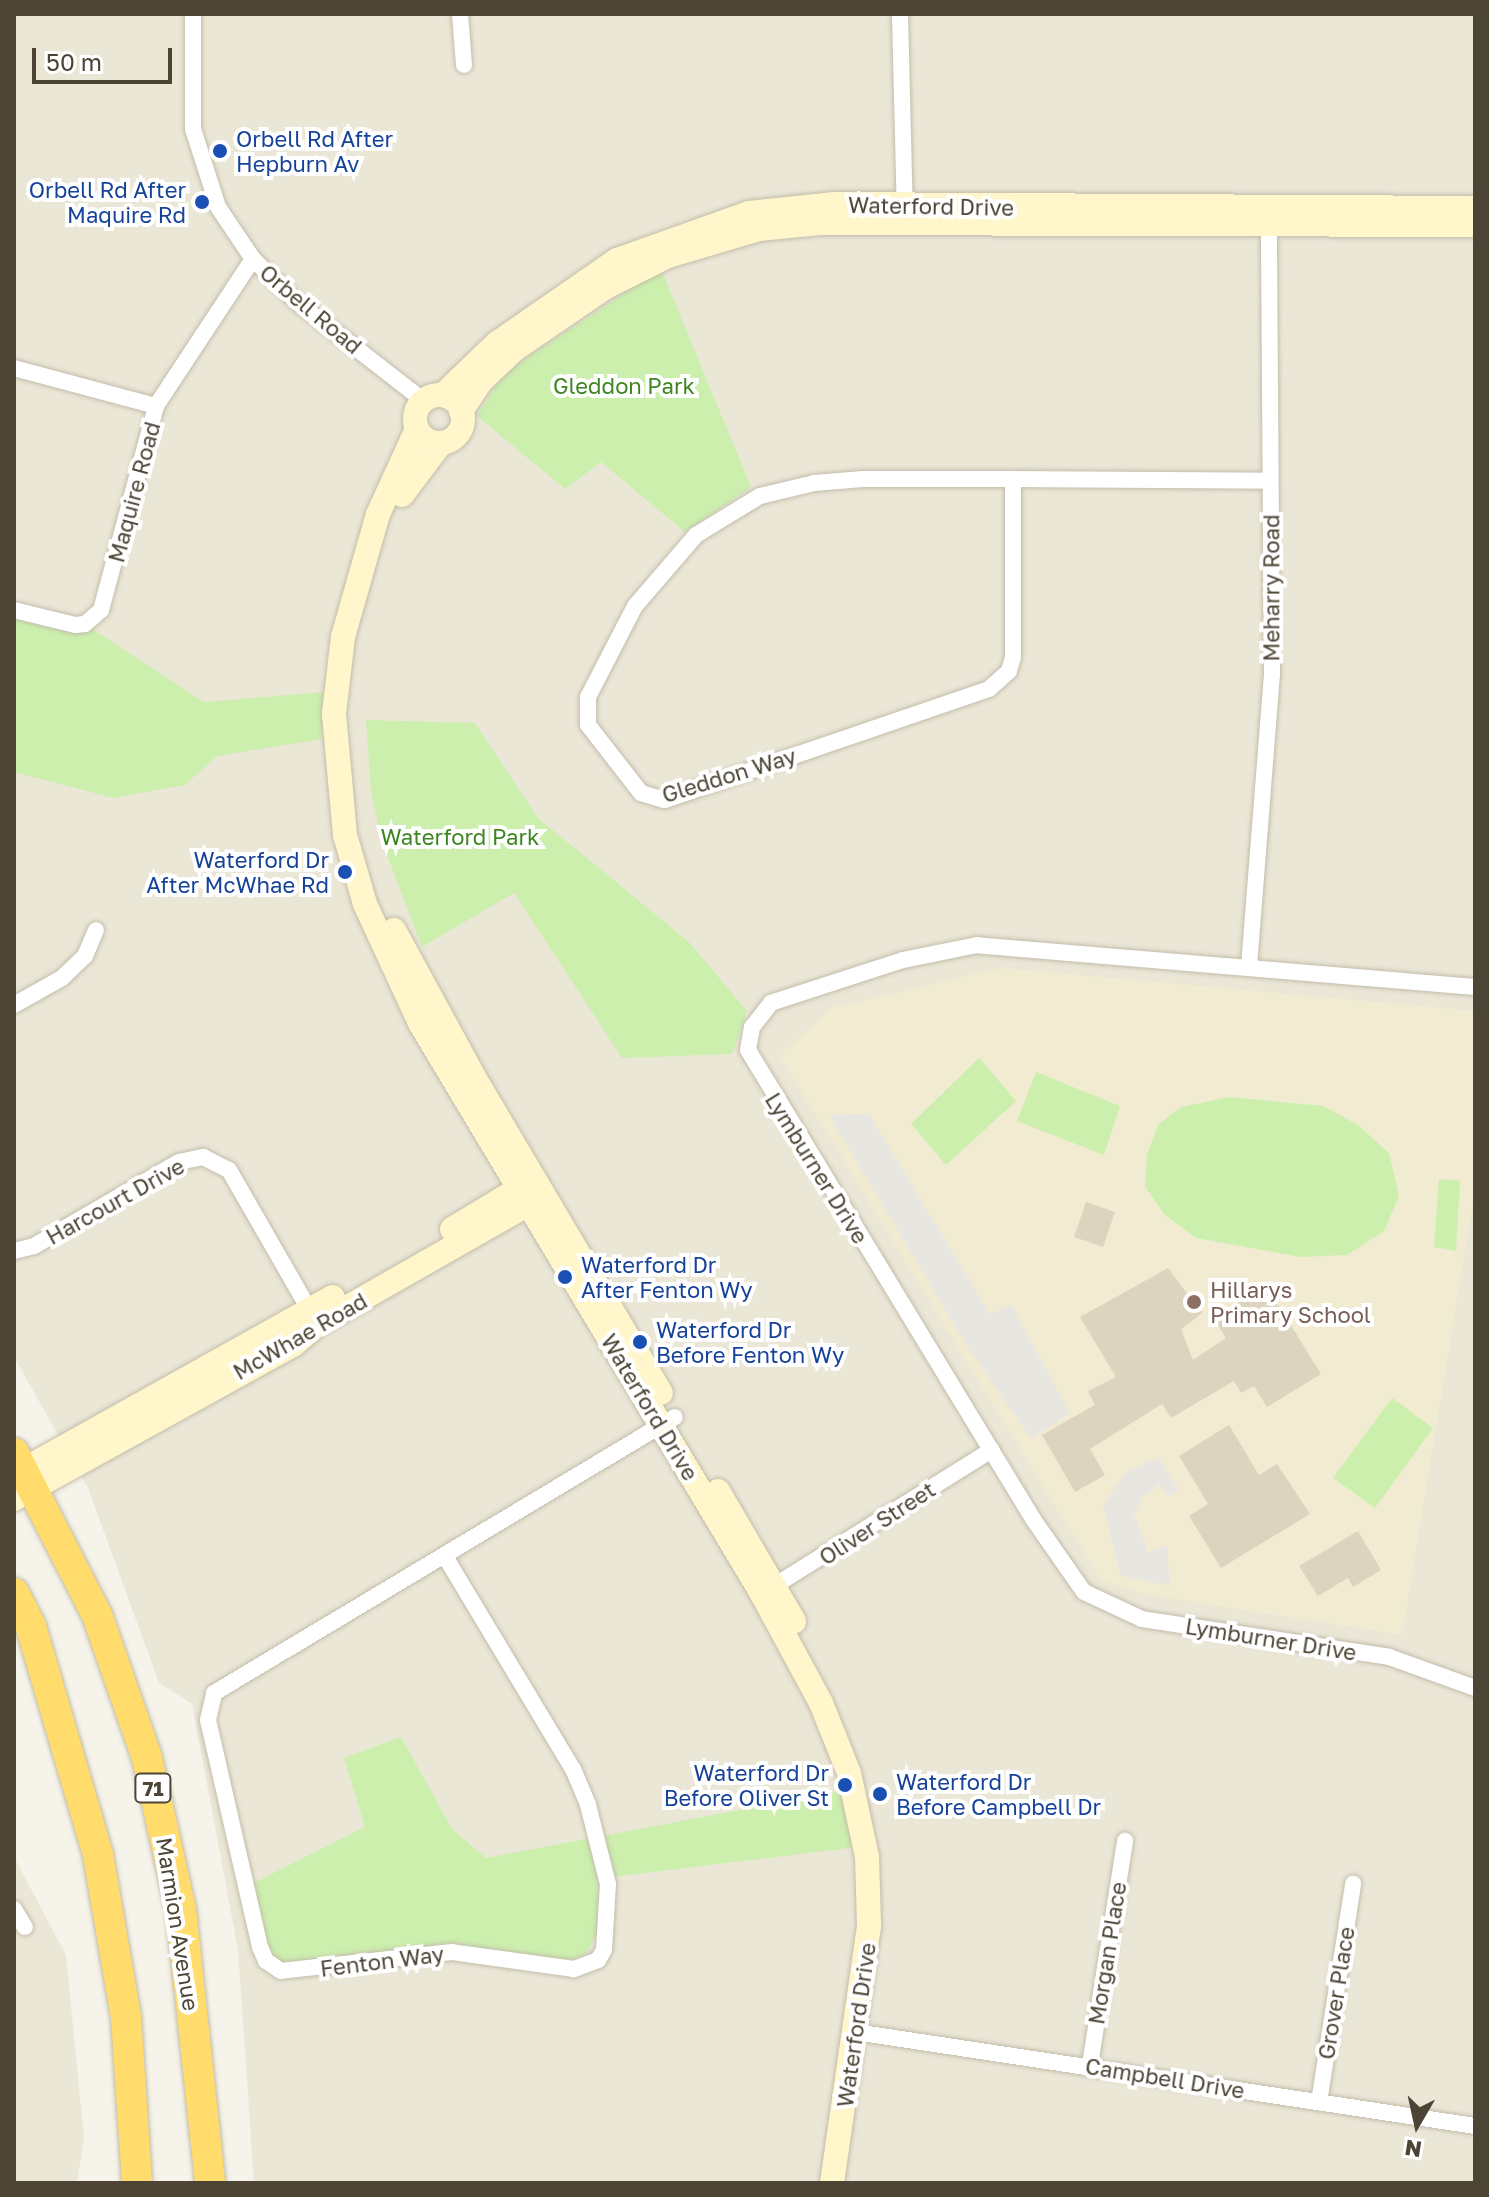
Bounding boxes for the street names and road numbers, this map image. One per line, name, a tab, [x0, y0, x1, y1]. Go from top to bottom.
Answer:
street label: Waterford Drive	[848, 191, 1014, 221]
street label: Orbell Road	[255, 259, 367, 359]
street label: Maquire Road	[103, 419, 165, 565]
street label: Meharry Road	[1258, 514, 1284, 662]
street label: Gleddon Way	[659, 742, 799, 808]
street label: Lymburner Drive	[760, 1088, 874, 1248]
street label: Harcourt Drive	[41, 1152, 189, 1250]
street label: McWhae Road	[228, 1287, 372, 1385]
street label: Waterford Drive	[596, 1329, 704, 1485]
street label: Oliver Street	[814, 1476, 940, 1570]
street label: Lymburner Drive	[1184, 1612, 1358, 1666]
road number: 71	[133, 1772, 173, 1804]
street label: Marmion Avenue	[151, 1835, 205, 2013]
street label: Morgan Place	[1083, 1880, 1131, 2026]
street label: Grover Place	[1312, 1925, 1360, 2061]
street label: Fenton Way	[319, 1940, 445, 1982]
street label: Waterford Drive	[831, 1941, 881, 2109]
street label: Campbell Drive	[1084, 2052, 1246, 2104]

